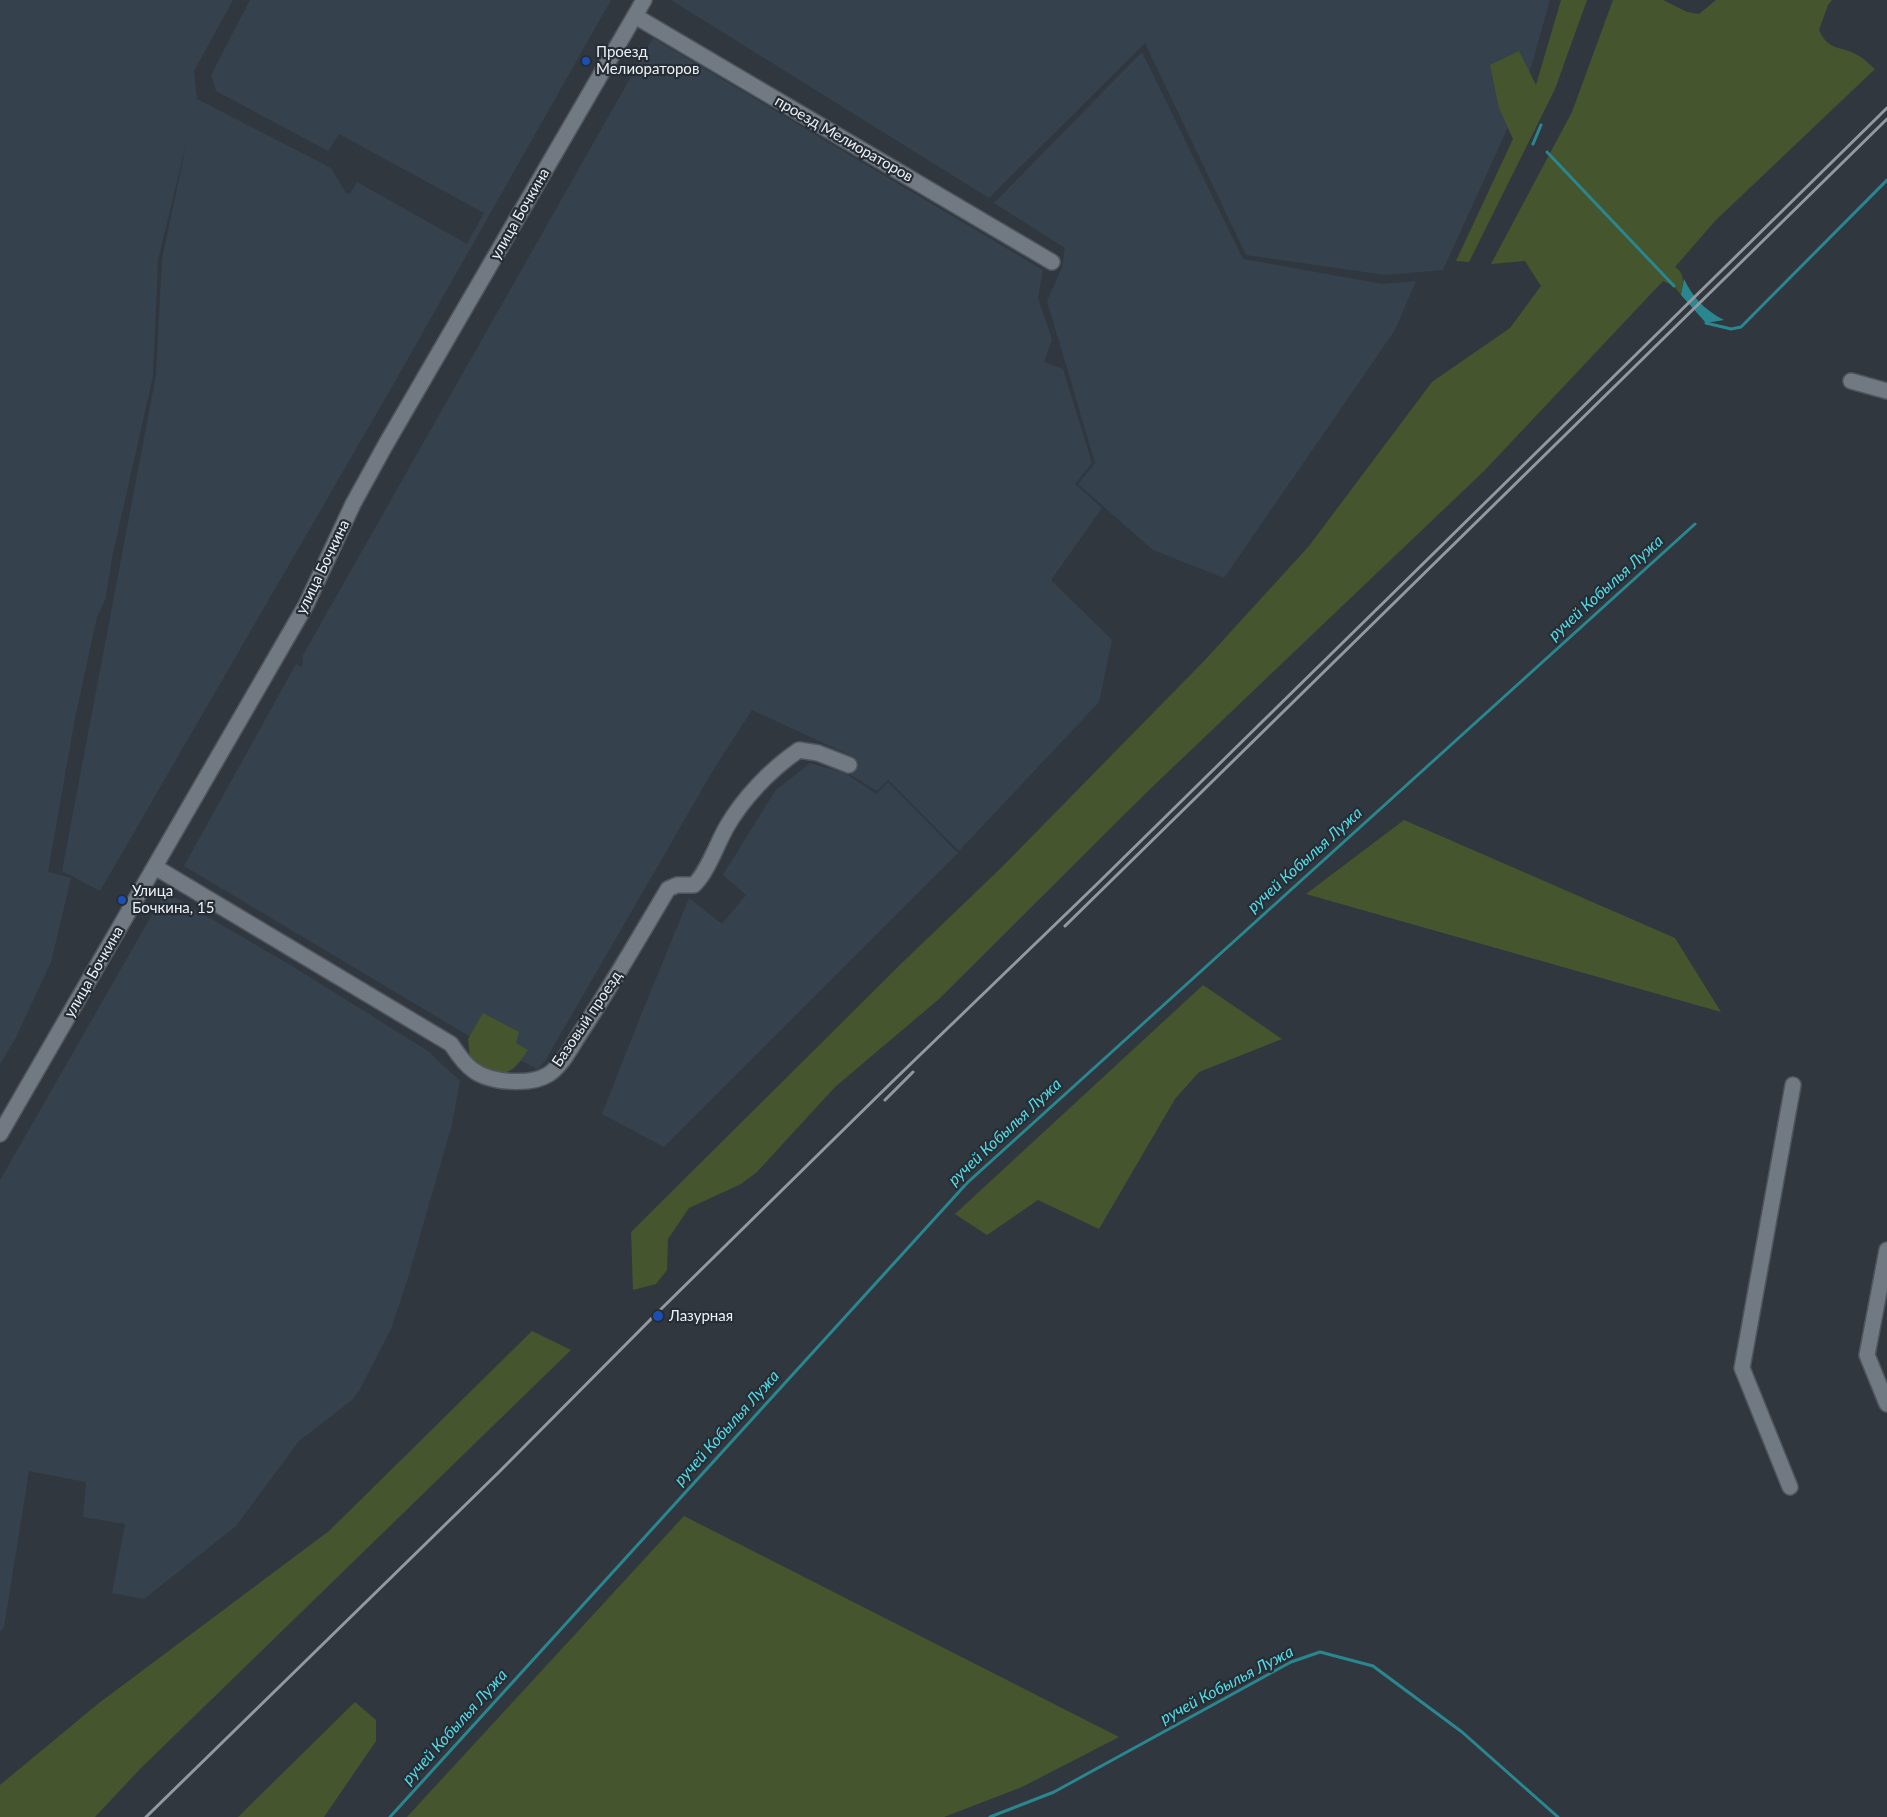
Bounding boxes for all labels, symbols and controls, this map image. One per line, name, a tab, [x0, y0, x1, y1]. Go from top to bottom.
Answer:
place label: Проезд Мелиораторов	[596, 43, 699, 78]
marker: Проезд Мелиораторов	[580, 55, 592, 67]
street label: проезд Мелиораторов	[772, 92, 916, 186]
street label: улица Бочкина	[487, 165, 553, 263]
street label: улица Бочкина	[292, 517, 354, 617]
water label: ручей Кобылья Лужа	[1545, 531, 1667, 645]
water label: ручей Кобылья Лужа	[1244, 803, 1366, 917]
place label: Улица Бочкина, 15	[132, 882, 214, 917]
marker: Улица Бочкина, 15	[116, 894, 128, 906]
street label: улица Бочкина	[61, 923, 127, 1021]
street label: Базовый проезд	[548, 968, 626, 1070]
water label: ручей Кобылья Лужа	[944, 1075, 1066, 1189]
place label: Лазурная	[669, 1307, 733, 1325]
marker: Лазурная	[651, 1309, 665, 1323]
water label: ручей Кобылья Лужа	[670, 1367, 784, 1489]
water label: ручей Кобылья Лужа	[1157, 1642, 1297, 1728]
water label: ручей Кобылья Лужа	[398, 1666, 512, 1788]

